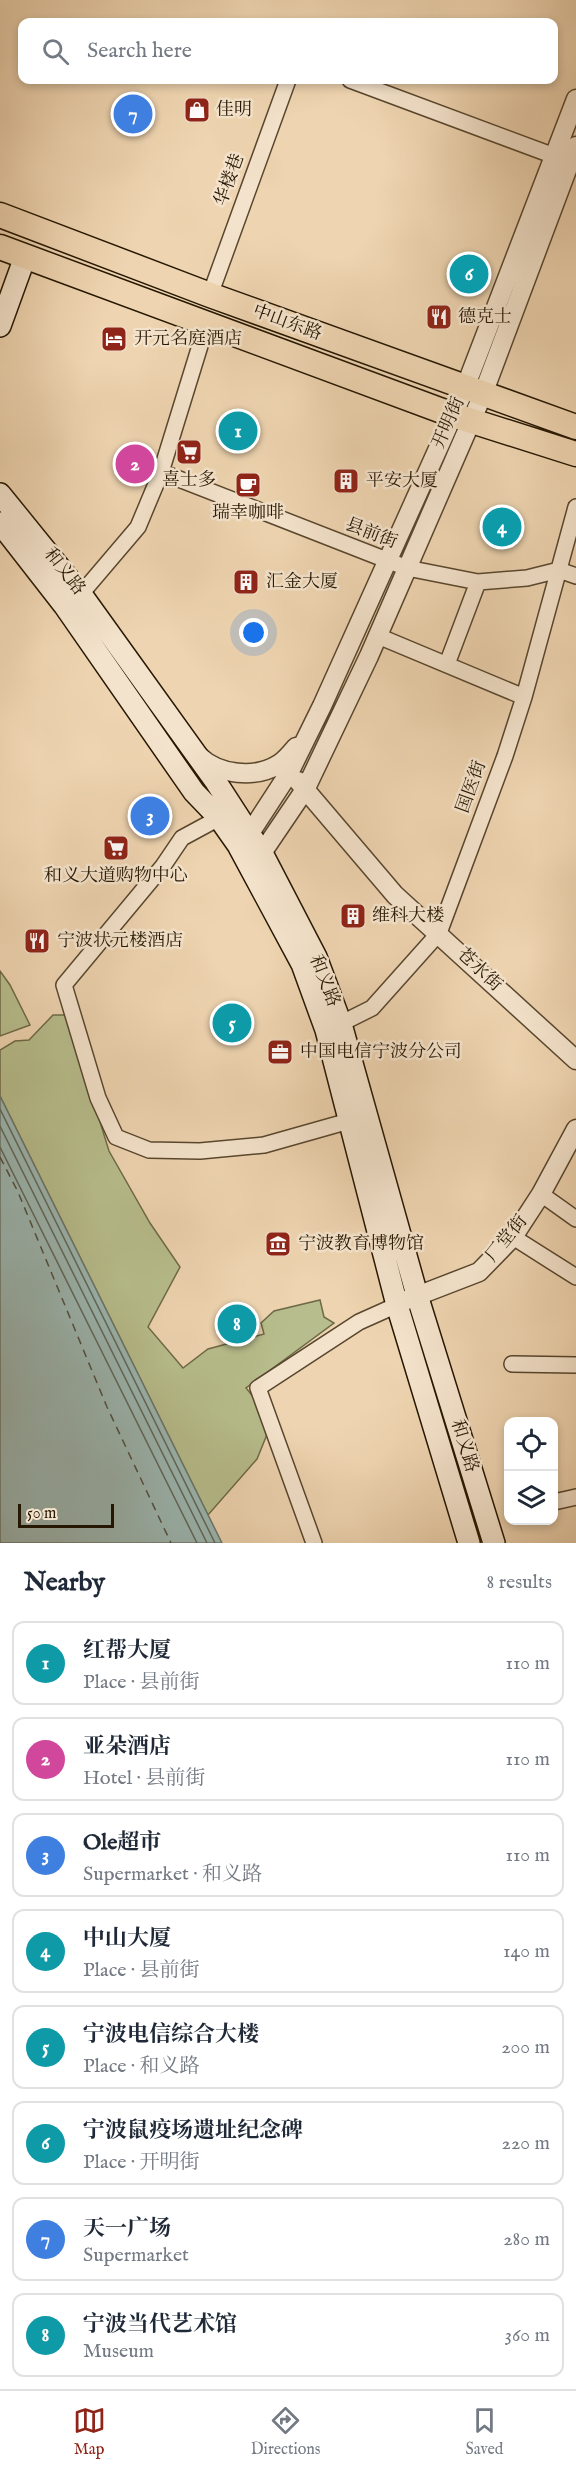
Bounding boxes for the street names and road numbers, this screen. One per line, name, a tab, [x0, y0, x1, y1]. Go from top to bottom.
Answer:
street label: 华楼巷	[210, 151, 250, 209]
street label: 中山东路	[249, 300, 325, 346]
street label: 开明街	[428, 394, 470, 452]
street label: 县前街	[342, 514, 400, 554]
street label: 和义路	[38, 544, 90, 600]
street label: 国医街	[452, 758, 492, 816]
street label: 苍水街	[451, 943, 507, 997]
street label: 和义路	[304, 952, 344, 1010]
street label: 厂堂街	[481, 1211, 533, 1267]
street label: 和义路	[445, 1417, 483, 1475]

